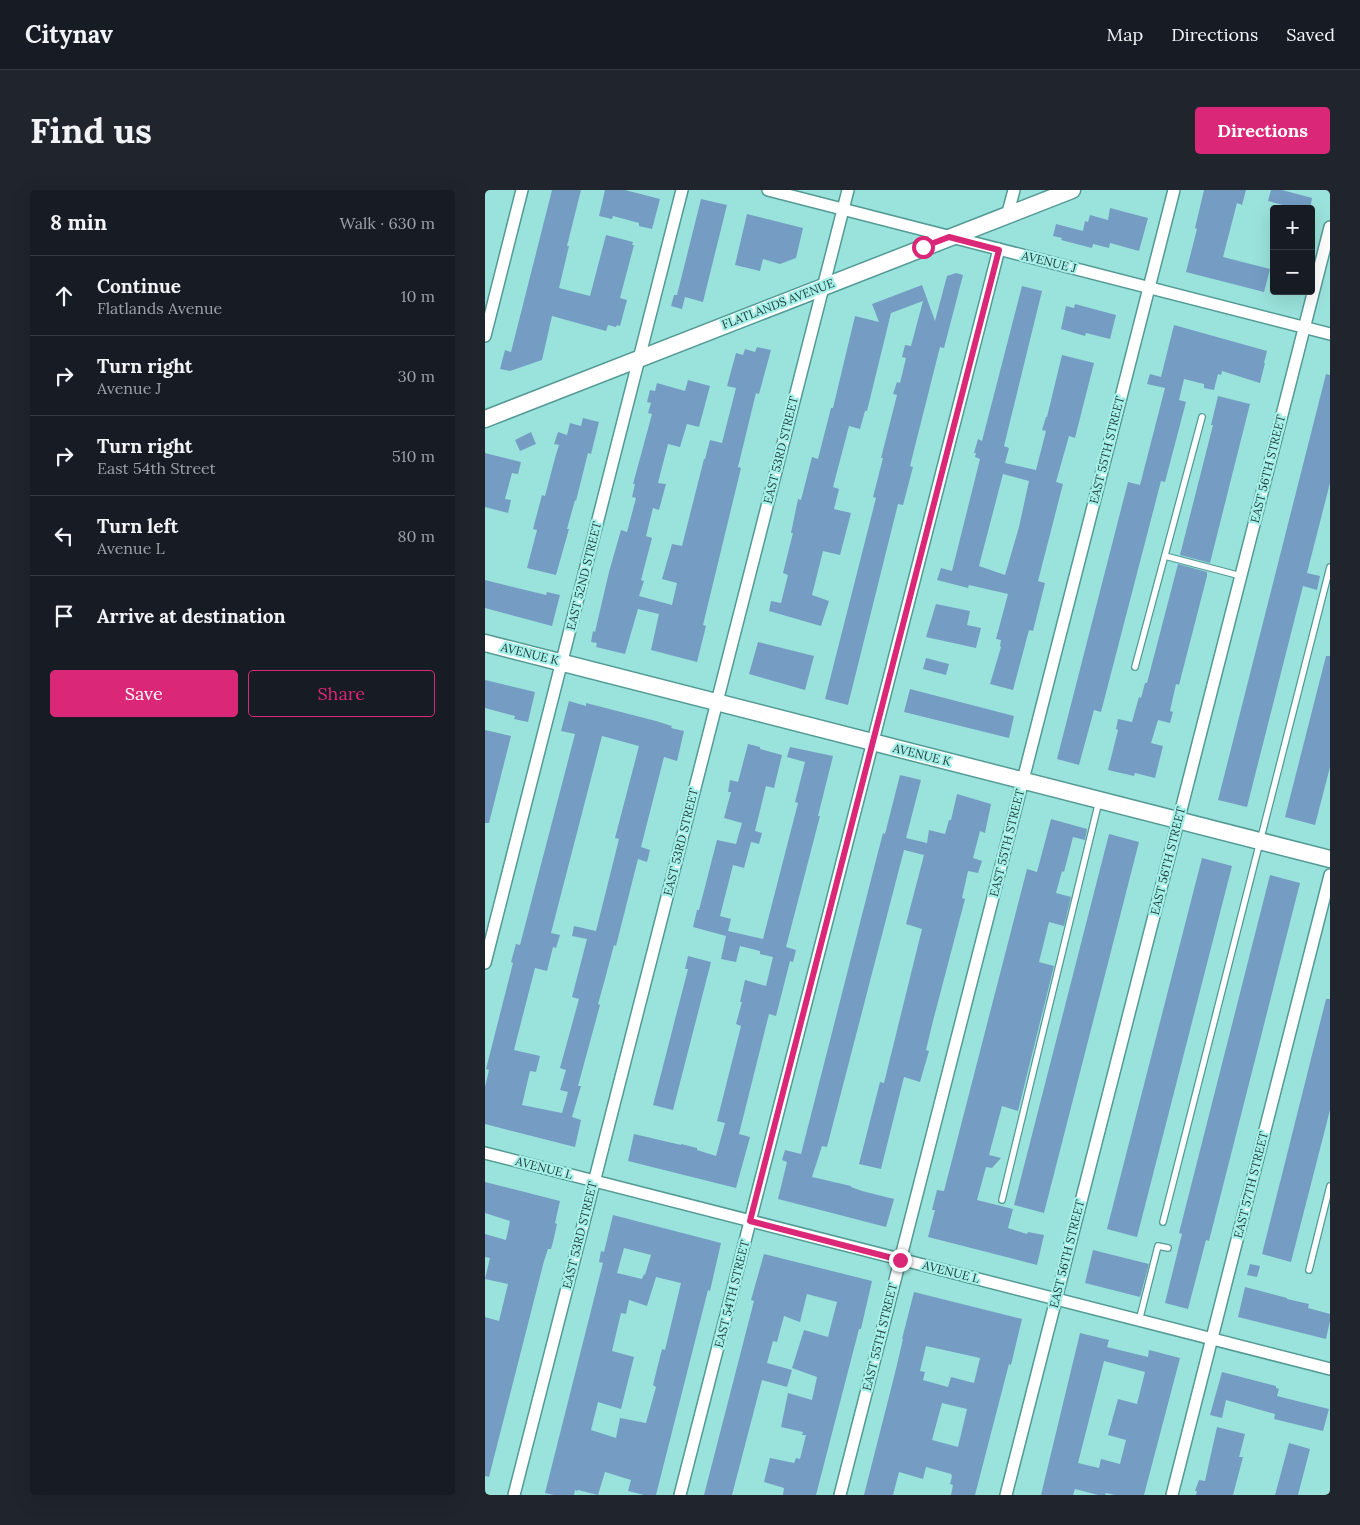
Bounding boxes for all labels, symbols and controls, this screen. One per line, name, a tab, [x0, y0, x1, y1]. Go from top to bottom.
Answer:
text: Citynav	[25, 19, 113, 50]
text: Map	[1107, 23, 1143, 46]
text: Directions	[1171, 23, 1258, 46]
text: Saved	[1286, 23, 1335, 46]
button: Directions	[1195, 107, 1330, 154]
text: Find us	[30, 108, 152, 153]
map controls	[1270, 205, 1315, 295]
button: +	[1270, 205, 1315, 250]
text: 8 min	[50, 209, 107, 236]
text: Walk · 630 m	[339, 213, 435, 233]
route start	[912, 236, 935, 259]
street label: AVENUE J	[1019, 247, 1078, 276]
button: −	[1270, 250, 1315, 295]
text: Continue	[97, 274, 181, 298]
street label: FLATLANDS AVENUE	[719, 275, 836, 332]
icon: ahead	[50, 282, 78, 310]
text: 10 m	[401, 286, 435, 306]
text: Flatlands Avenue	[97, 298, 222, 318]
text: Turn right	[97, 354, 193, 378]
icon: right	[50, 362, 78, 390]
text: 30 m	[398, 366, 435, 386]
text: Avenue J	[97, 378, 161, 398]
street label: EAST 53RD STREET	[760, 394, 801, 505]
street label: EAST 55TH STREET	[1086, 394, 1127, 505]
street label: EAST 56TH STREET	[1247, 413, 1288, 525]
text: Turn right	[97, 434, 193, 458]
icon: right	[50, 442, 78, 470]
text: 510 m	[392, 446, 435, 466]
text: East 54th Street	[97, 458, 216, 478]
text: Turn left	[97, 514, 178, 538]
street label: EAST 52ND STREET	[563, 520, 604, 632]
icon: left	[50, 522, 78, 550]
text: 80 m	[398, 526, 435, 546]
text: Avenue L	[97, 538, 165, 558]
icon: arrive	[50, 602, 78, 630]
text: Arrive at destination	[97, 604, 286, 628]
street label: AVENUE K	[499, 639, 561, 668]
button: Save	[50, 670, 238, 717]
button: Share	[248, 670, 435, 717]
street label: AVENUE K	[891, 740, 953, 769]
street label: EAST 53RD STREET	[660, 786, 701, 897]
street label: EAST 55TH STREET	[986, 787, 1027, 898]
street label: EAST 56TH STREET	[1147, 805, 1188, 917]
street label: EAST 57TH STREET	[1230, 1130, 1271, 1240]
street label: AVENUE L	[513, 1153, 574, 1182]
street label: EAST 53RD STREET	[559, 1179, 600, 1290]
street label: EAST 56TH STREET	[1046, 1198, 1087, 1310]
street label: EAST 54TH STREET	[711, 1238, 752, 1349]
route end	[889, 1249, 912, 1272]
street label: AVENUE L	[920, 1257, 981, 1286]
street label: EAST 55TH STREET	[859, 1281, 900, 1392]

